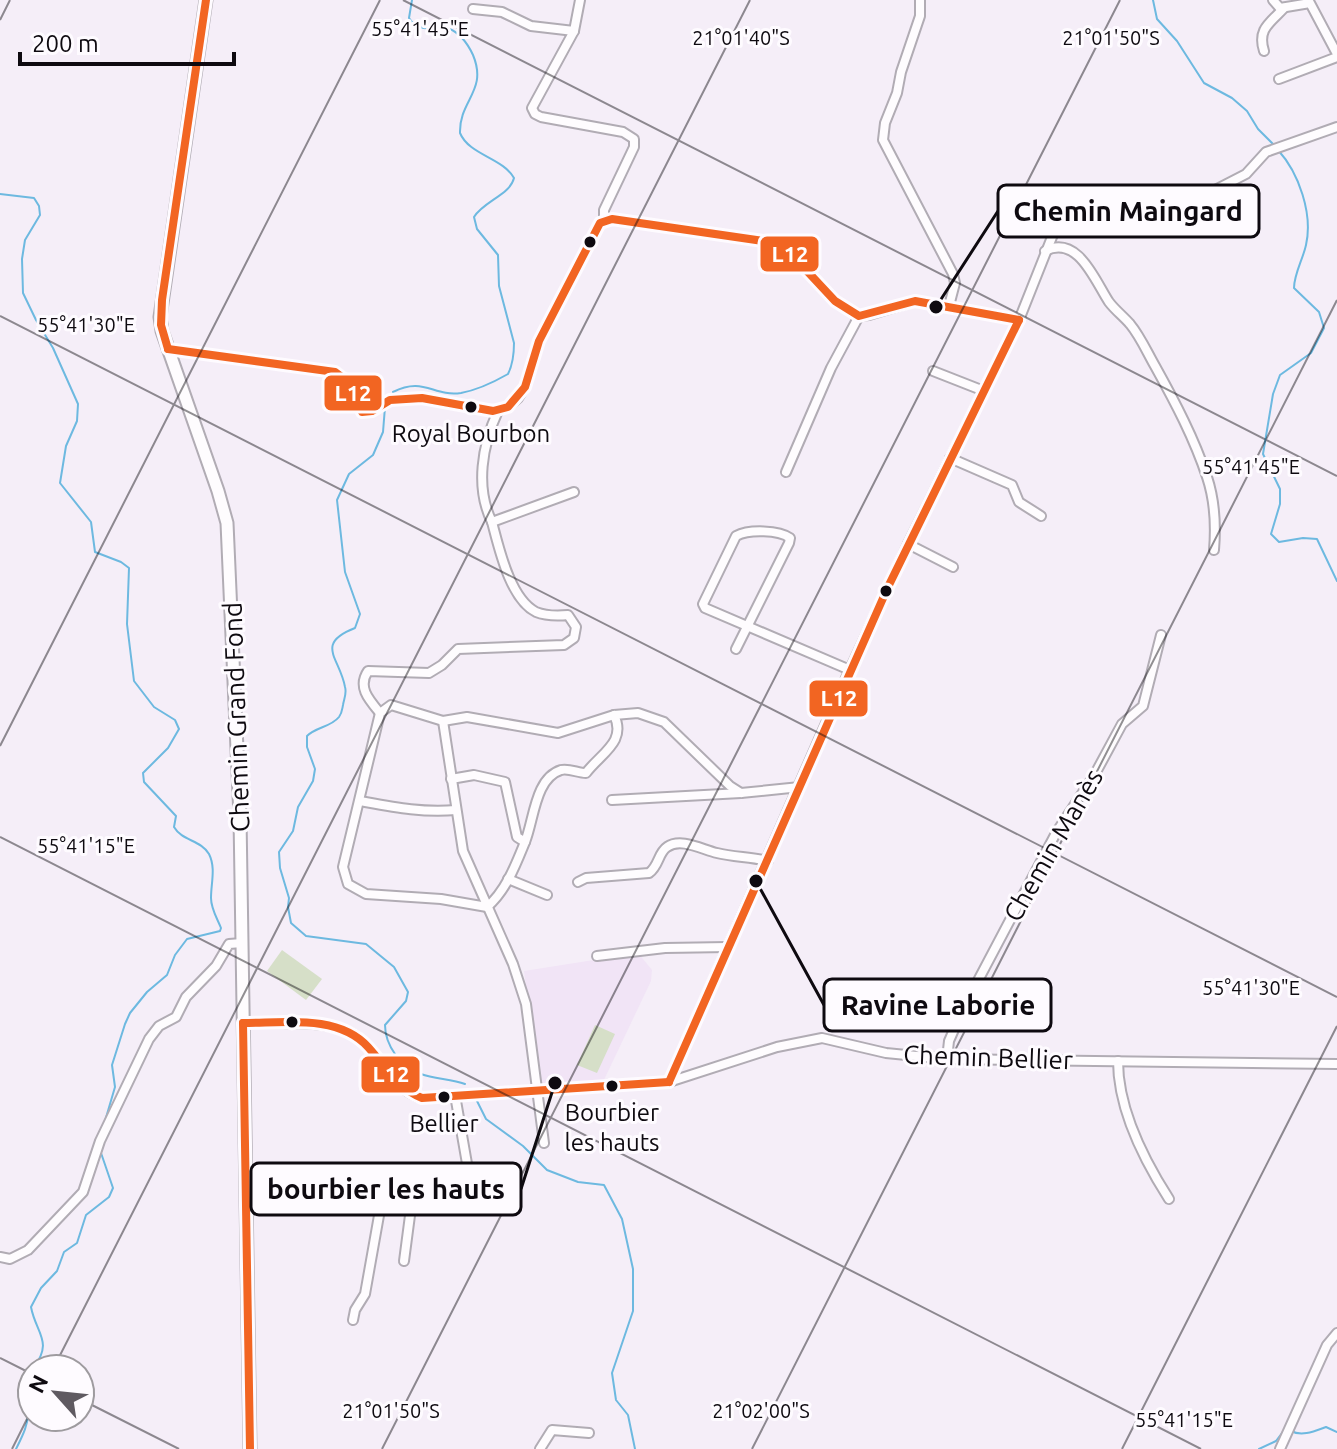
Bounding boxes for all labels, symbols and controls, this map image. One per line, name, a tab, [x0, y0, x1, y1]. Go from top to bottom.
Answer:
scale bar	[20, 16, 234, 66]
text: 55°41'45"E	[371, 17, 469, 40]
text: 21°01'40"S	[692, 26, 790, 49]
text: 21°01'50"S	[1062, 26, 1160, 49]
text: 200 m	[32, 30, 99, 57]
callout: Chemin Maingard	[998, 185, 1259, 237]
text: Chemin Maingard	[1013, 195, 1243, 226]
unlabelled marker	[582, 234, 598, 250]
line badge: L12	[759, 235, 820, 273]
text: L12	[772, 241, 808, 266]
text: 55°41'30"E	[37, 313, 135, 336]
line badge: L12	[323, 374, 383, 412]
text: L12	[335, 380, 371, 405]
marker: Royal Bourbon	[463, 399, 479, 415]
place label: Royal Bourbon	[392, 420, 550, 447]
text: 55°41'45"E	[1202, 455, 1300, 478]
unlabelled marker	[878, 583, 894, 599]
street label: Chemin Grand Fond	[217, 602, 255, 832]
line badge: L12	[808, 679, 869, 718]
text: L12	[821, 685, 857, 710]
street label: Chemin Manès	[998, 764, 1108, 926]
text: 55°41'15"E	[37, 834, 135, 857]
text: 55°41'30"E	[1202, 976, 1300, 999]
callout: Ravine Laborie	[824, 979, 1051, 1031]
text: Ravine Laborie	[841, 989, 1035, 1020]
unlabelled marker	[284, 1014, 300, 1030]
street label: Chemin Bellier	[903, 1040, 1073, 1074]
line badge: L12	[360, 1055, 421, 1094]
text: L12	[373, 1061, 409, 1086]
marker: Bourbier les hauts	[604, 1078, 620, 1094]
marker: Bellier	[436, 1089, 452, 1105]
place label: Bourbier les hauts	[564, 1099, 660, 1156]
place label: Bellier	[409, 1110, 479, 1137]
callout: bourbier les hauts	[251, 1163, 521, 1215]
text: bourbier les hauts	[267, 1173, 505, 1204]
north arrow	[16, 1353, 96, 1433]
text: N	[23, 1371, 53, 1397]
text: 21°01'50"S	[342, 1399, 440, 1422]
text: 21°02'00"S	[712, 1399, 810, 1422]
text: 55°41'15"E	[1135, 1408, 1233, 1431]

